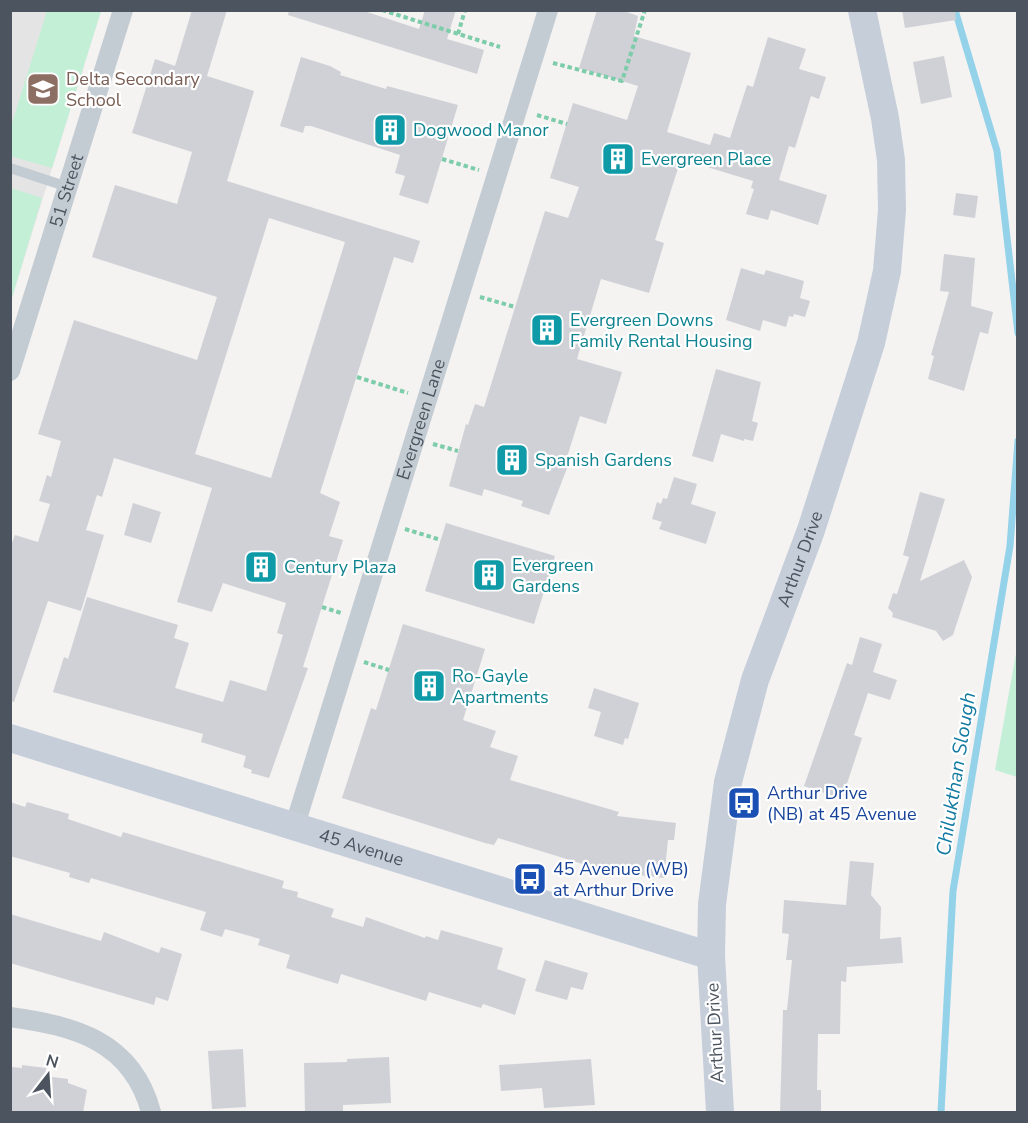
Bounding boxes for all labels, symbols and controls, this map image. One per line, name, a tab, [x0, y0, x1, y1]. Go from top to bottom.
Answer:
place label: Delta Secondary School	[66, 67, 201, 112]
school or university icon: Delta Secondary School	[25, 71, 61, 107]
building icon: Dogwood Manor	[372, 112, 408, 148]
place label: Dogwood Manor	[413, 118, 549, 142]
building icon: Evergreen Place	[600, 141, 636, 177]
place label: Evergreen Place	[641, 147, 771, 171]
street label: 51 Street	[44, 150, 89, 230]
place label: Evergreen Downs Family Rental Housing	[570, 308, 752, 353]
building icon: Evergreen Downs Family Rental Housing	[529, 312, 565, 348]
street label: Evergreen Lane	[391, 356, 451, 483]
building icon: Spanish Gardens	[494, 442, 530, 478]
place label: Spanish Gardens	[535, 448, 672, 472]
street label: Arthur Drive	[771, 508, 828, 610]
building icon: Century Plaza	[243, 549, 279, 585]
place label: Evergreen Gardens	[512, 553, 594, 598]
place label: Century Plaza	[284, 555, 397, 579]
building icon: Evergreen Gardens	[471, 557, 507, 593]
place label: Ro-Gayle Apartments	[452, 664, 549, 709]
building icon: Ro-Gayle Apartments	[411, 668, 447, 704]
water label: Chilukthan Slough	[930, 690, 982, 858]
place label: Arthur Drive (NB) at 45 Avenue	[767, 781, 916, 826]
bus stop icon: Arthur Drive (NB) at 45 Avenue	[726, 785, 762, 821]
street label: 45 Avenue	[316, 823, 407, 872]
place label: 45 Avenue (WB) at Arthur Drive	[553, 857, 689, 902]
bus stop icon: 45 Avenue (WB) at Arthur Drive	[512, 861, 548, 897]
street label: Arthur Drive	[700, 982, 730, 1084]
north arrow	[18, 1045, 78, 1105]
text: N	[43, 1049, 61, 1074]

